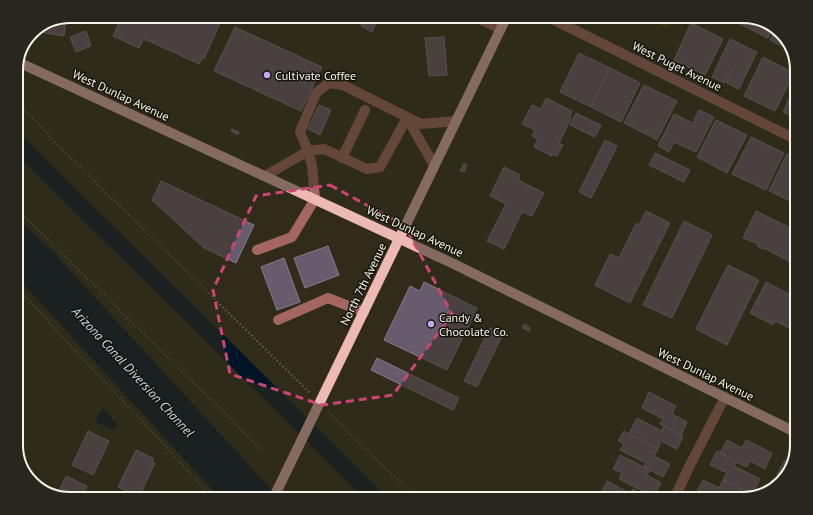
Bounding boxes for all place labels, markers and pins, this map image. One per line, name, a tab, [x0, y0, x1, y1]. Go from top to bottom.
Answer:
place label: Cultivate Coffee	[275, 68, 356, 83]
marker: Cultivate Coffee	[262, 70, 272, 80]
place label: Candy & Chocolate Co.	[439, 310, 508, 339]
marker: Candy & Chocolate Co.	[426, 319, 436, 329]

